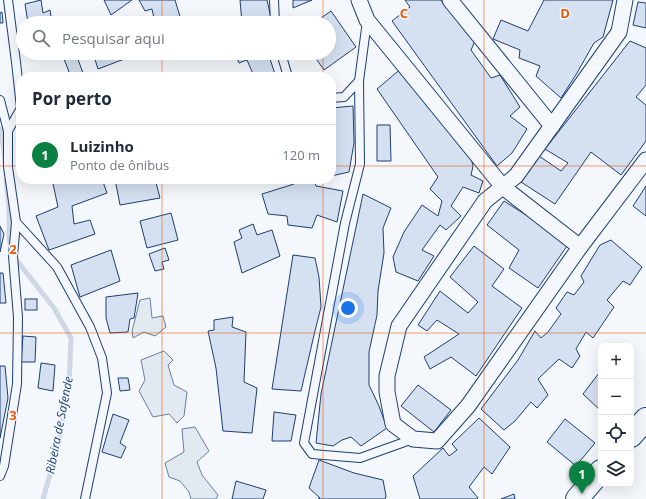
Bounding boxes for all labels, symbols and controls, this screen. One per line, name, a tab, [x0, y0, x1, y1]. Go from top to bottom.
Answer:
text: C	[400, 4, 408, 22]
text: D	[560, 4, 570, 22]
search box	[16, 16, 336, 60]
icon: search	[30, 27, 52, 49]
text: Pesquisar aqui	[62, 28, 165, 48]
text: Por perto	[32, 87, 112, 110]
text: Luizinho	[70, 136, 134, 156]
text: 1	[41, 146, 49, 164]
text: 120 m	[282, 146, 320, 164]
text: Ponto de ônibus	[70, 156, 169, 174]
text: 2	[9, 240, 17, 258]
your location	[338, 298, 358, 318]
map controls	[598, 343, 634, 487]
button: +	[598, 343, 634, 379]
water label: Ribeira de Safende	[41, 375, 77, 475]
button: −	[598, 379, 634, 415]
text: 3	[9, 406, 17, 424]
button: locate	[598, 415, 634, 451]
button: layers	[598, 451, 634, 487]
pin: 1	[569, 461, 595, 494]

